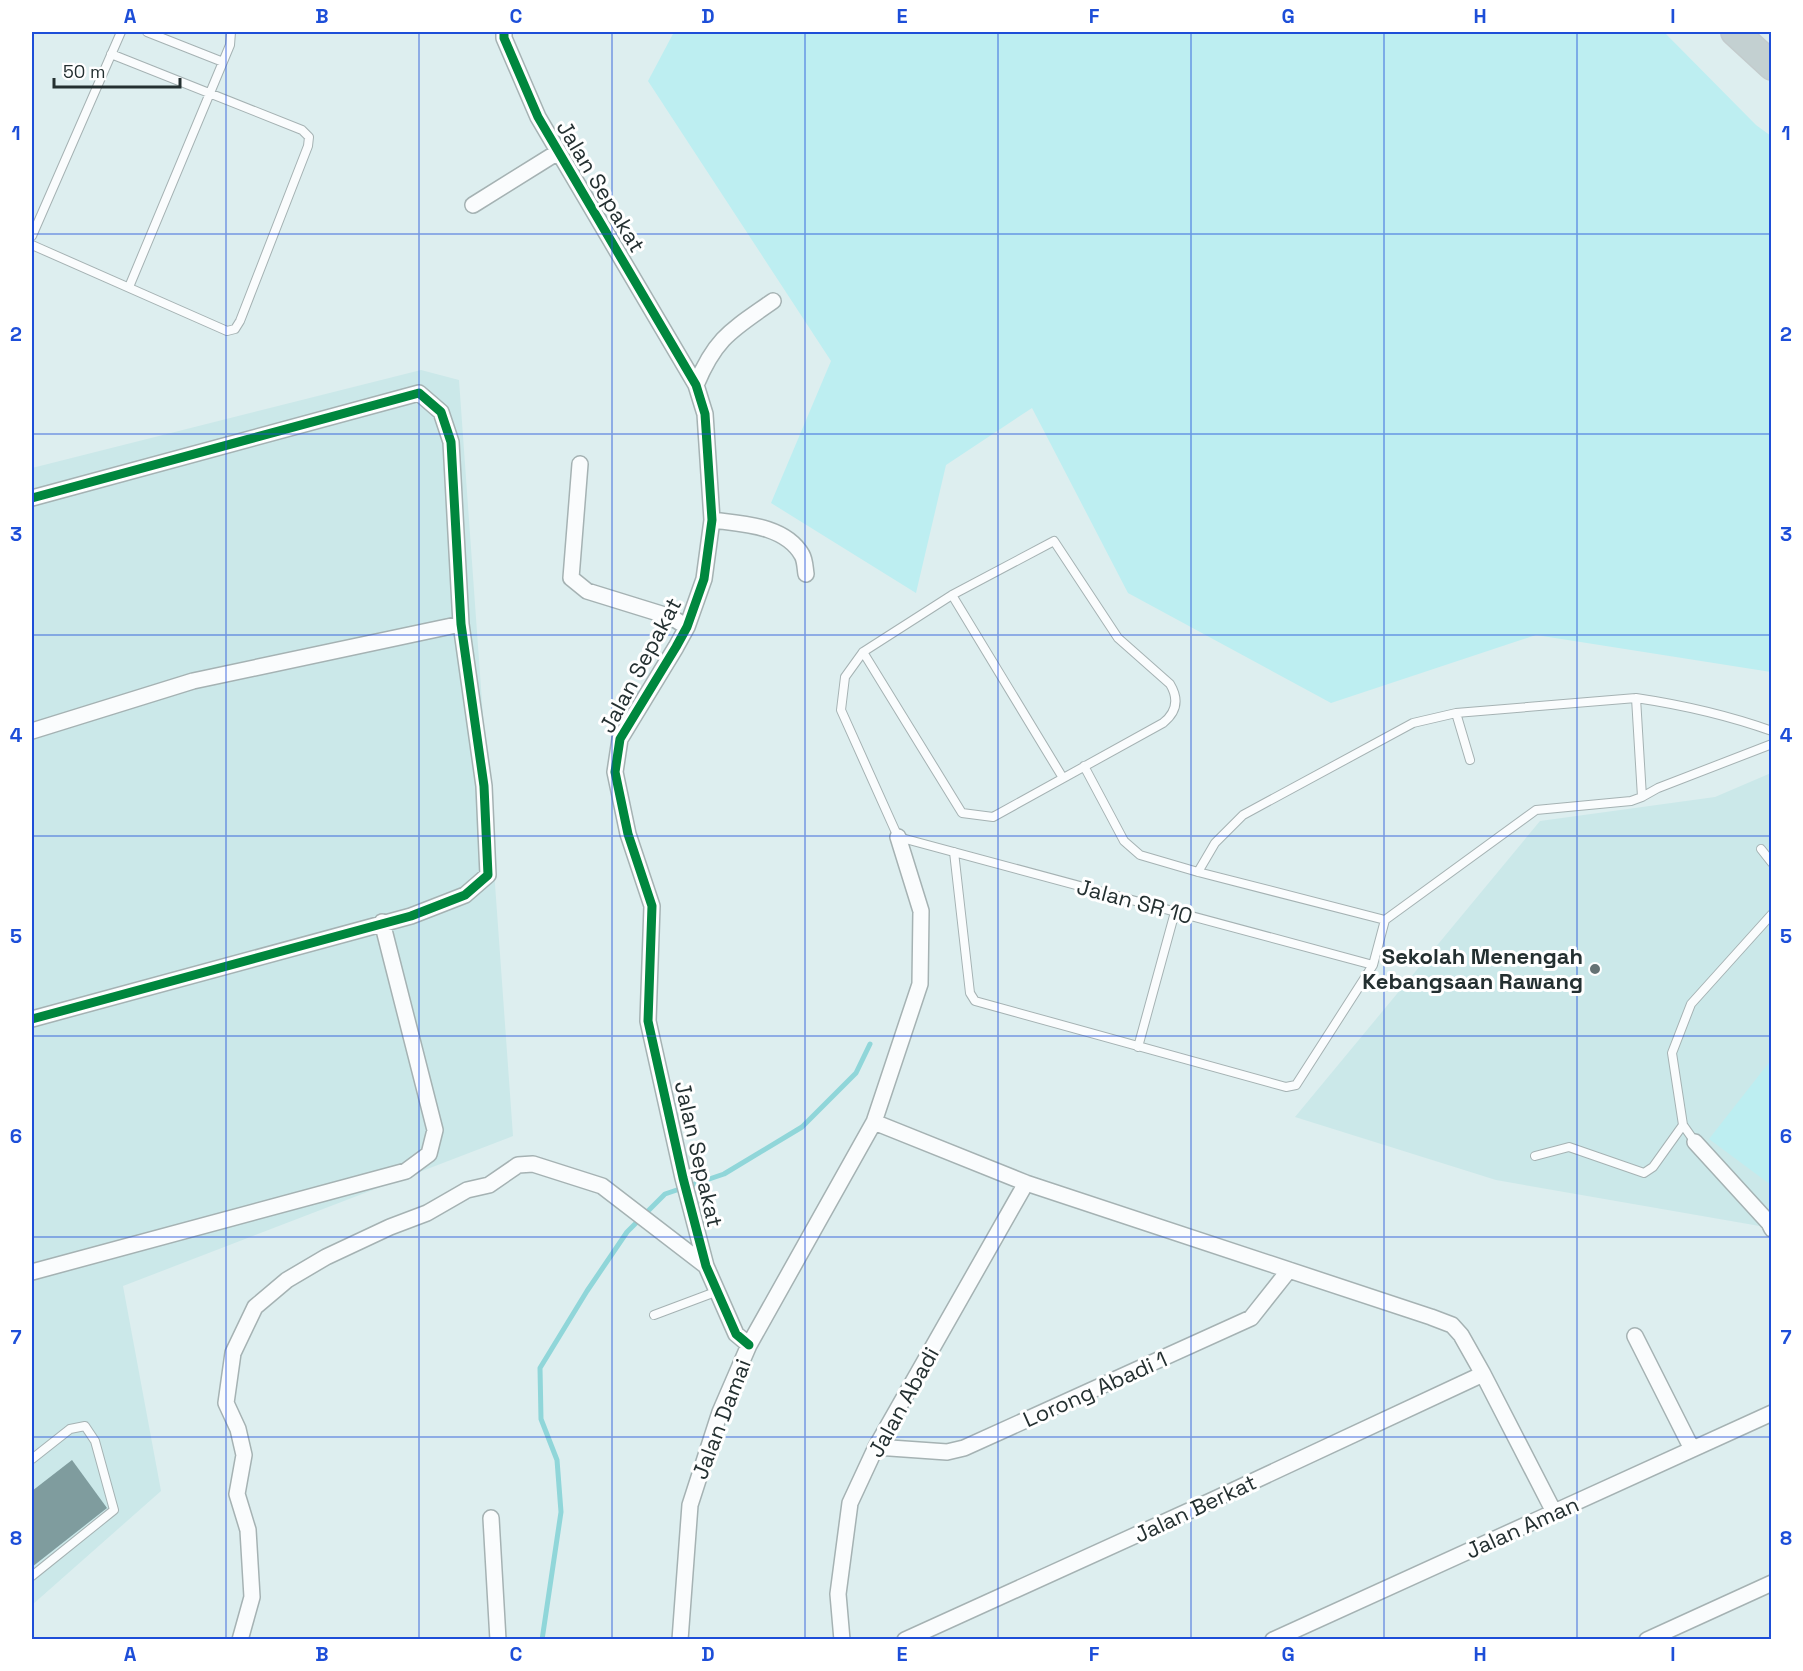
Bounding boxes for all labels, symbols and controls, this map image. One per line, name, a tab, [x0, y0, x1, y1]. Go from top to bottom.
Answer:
text: A	[124, 3, 137, 29]
text: B	[315, 3, 329, 29]
text: C	[510, 3, 523, 29]
text: D	[701, 3, 715, 29]
text: E	[896, 3, 908, 29]
text: F	[1089, 3, 1100, 29]
text: G	[1281, 3, 1295, 29]
text: H	[1473, 3, 1487, 29]
text: I	[1670, 3, 1676, 29]
scale bar	[54, 51, 180, 89]
text: 50 m	[63, 60, 105, 83]
street label: Jalan Sepakat	[551, 115, 651, 257]
text: 1	[11, 120, 21, 146]
text: 1	[1781, 120, 1791, 146]
text: 2	[10, 321, 22, 347]
text: 2	[1780, 321, 1792, 347]
text: 3	[10, 521, 22, 547]
text: 3	[1780, 521, 1792, 547]
street label: Jalan Sepakat	[593, 593, 687, 737]
text: 4	[10, 722, 23, 748]
text: 4	[1780, 722, 1793, 748]
street label: Jalan SR 10	[1074, 872, 1196, 930]
text: 5	[10, 923, 22, 949]
text: 5	[1780, 923, 1792, 949]
place label: Sekolah Menengah Kebangsaan Rawang	[1362, 942, 1583, 995]
marker: Sekolah Menengah Kebangsaan Rawang	[1588, 962, 1602, 976]
street label: Jalan Sepakat	[669, 1078, 729, 1230]
text: 6	[10, 1123, 22, 1149]
text: 6	[1780, 1123, 1792, 1149]
text: 7	[10, 1324, 22, 1350]
text: 7	[1780, 1324, 1792, 1350]
street label: Jalan Abadi	[861, 1342, 945, 1462]
street label: Lorong Abadi 1	[1019, 1345, 1171, 1433]
street label: Jalan Damai	[685, 1355, 757, 1483]
street label: Jalan Berkat	[1129, 1467, 1261, 1549]
street label: Jalan Aman	[1461, 1490, 1583, 1564]
text: 8	[10, 1525, 22, 1551]
text: 8	[1780, 1525, 1792, 1551]
text: A	[124, 1641, 137, 1667]
text: B	[315, 1641, 329, 1667]
text: C	[510, 1641, 523, 1667]
text: D	[701, 1641, 715, 1667]
text: E	[896, 1641, 908, 1667]
text: F	[1089, 1641, 1100, 1667]
text: G	[1281, 1641, 1295, 1667]
text: H	[1473, 1641, 1487, 1667]
text: I	[1670, 1641, 1676, 1667]

